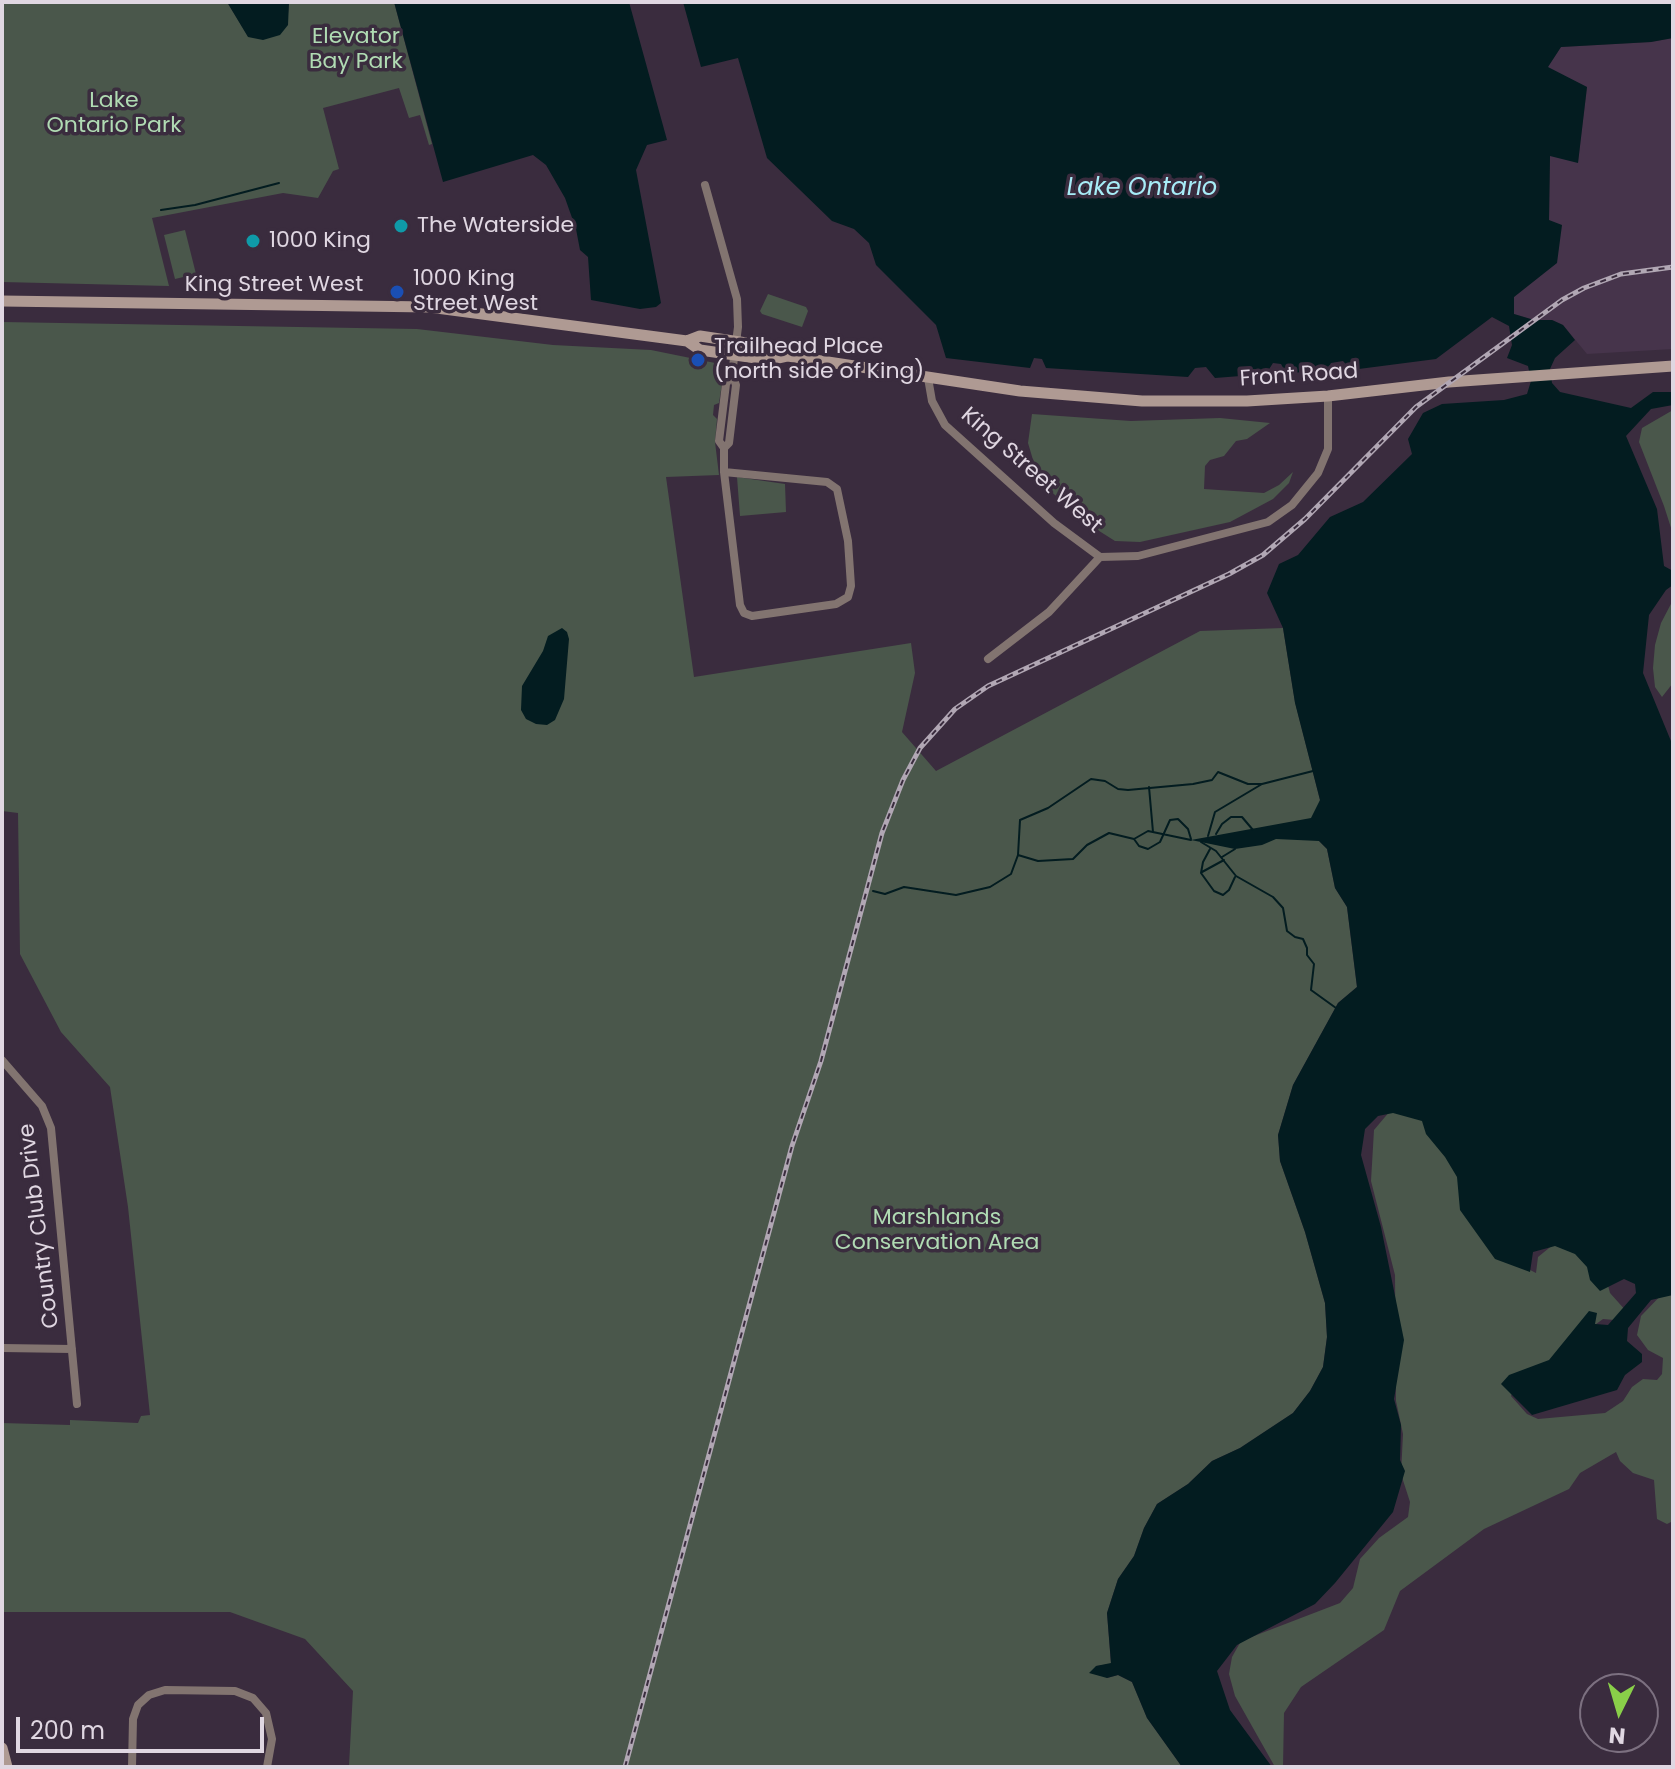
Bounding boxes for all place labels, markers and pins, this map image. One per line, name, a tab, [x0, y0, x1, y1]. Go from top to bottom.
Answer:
place label: The Waterside	[417, 213, 574, 239]
marker: The Waterside	[392, 217, 410, 235]
place label: 1000 King	[269, 228, 371, 254]
marker: 1000 King	[244, 232, 262, 250]
place label: 1000 King Street West	[413, 266, 538, 318]
marker: 1000 King Street West	[388, 283, 406, 301]
place label: Trailhead Place (north side of King)	[714, 334, 924, 386]
marker: Trailhead Place (north side of King)	[689, 351, 707, 369]

